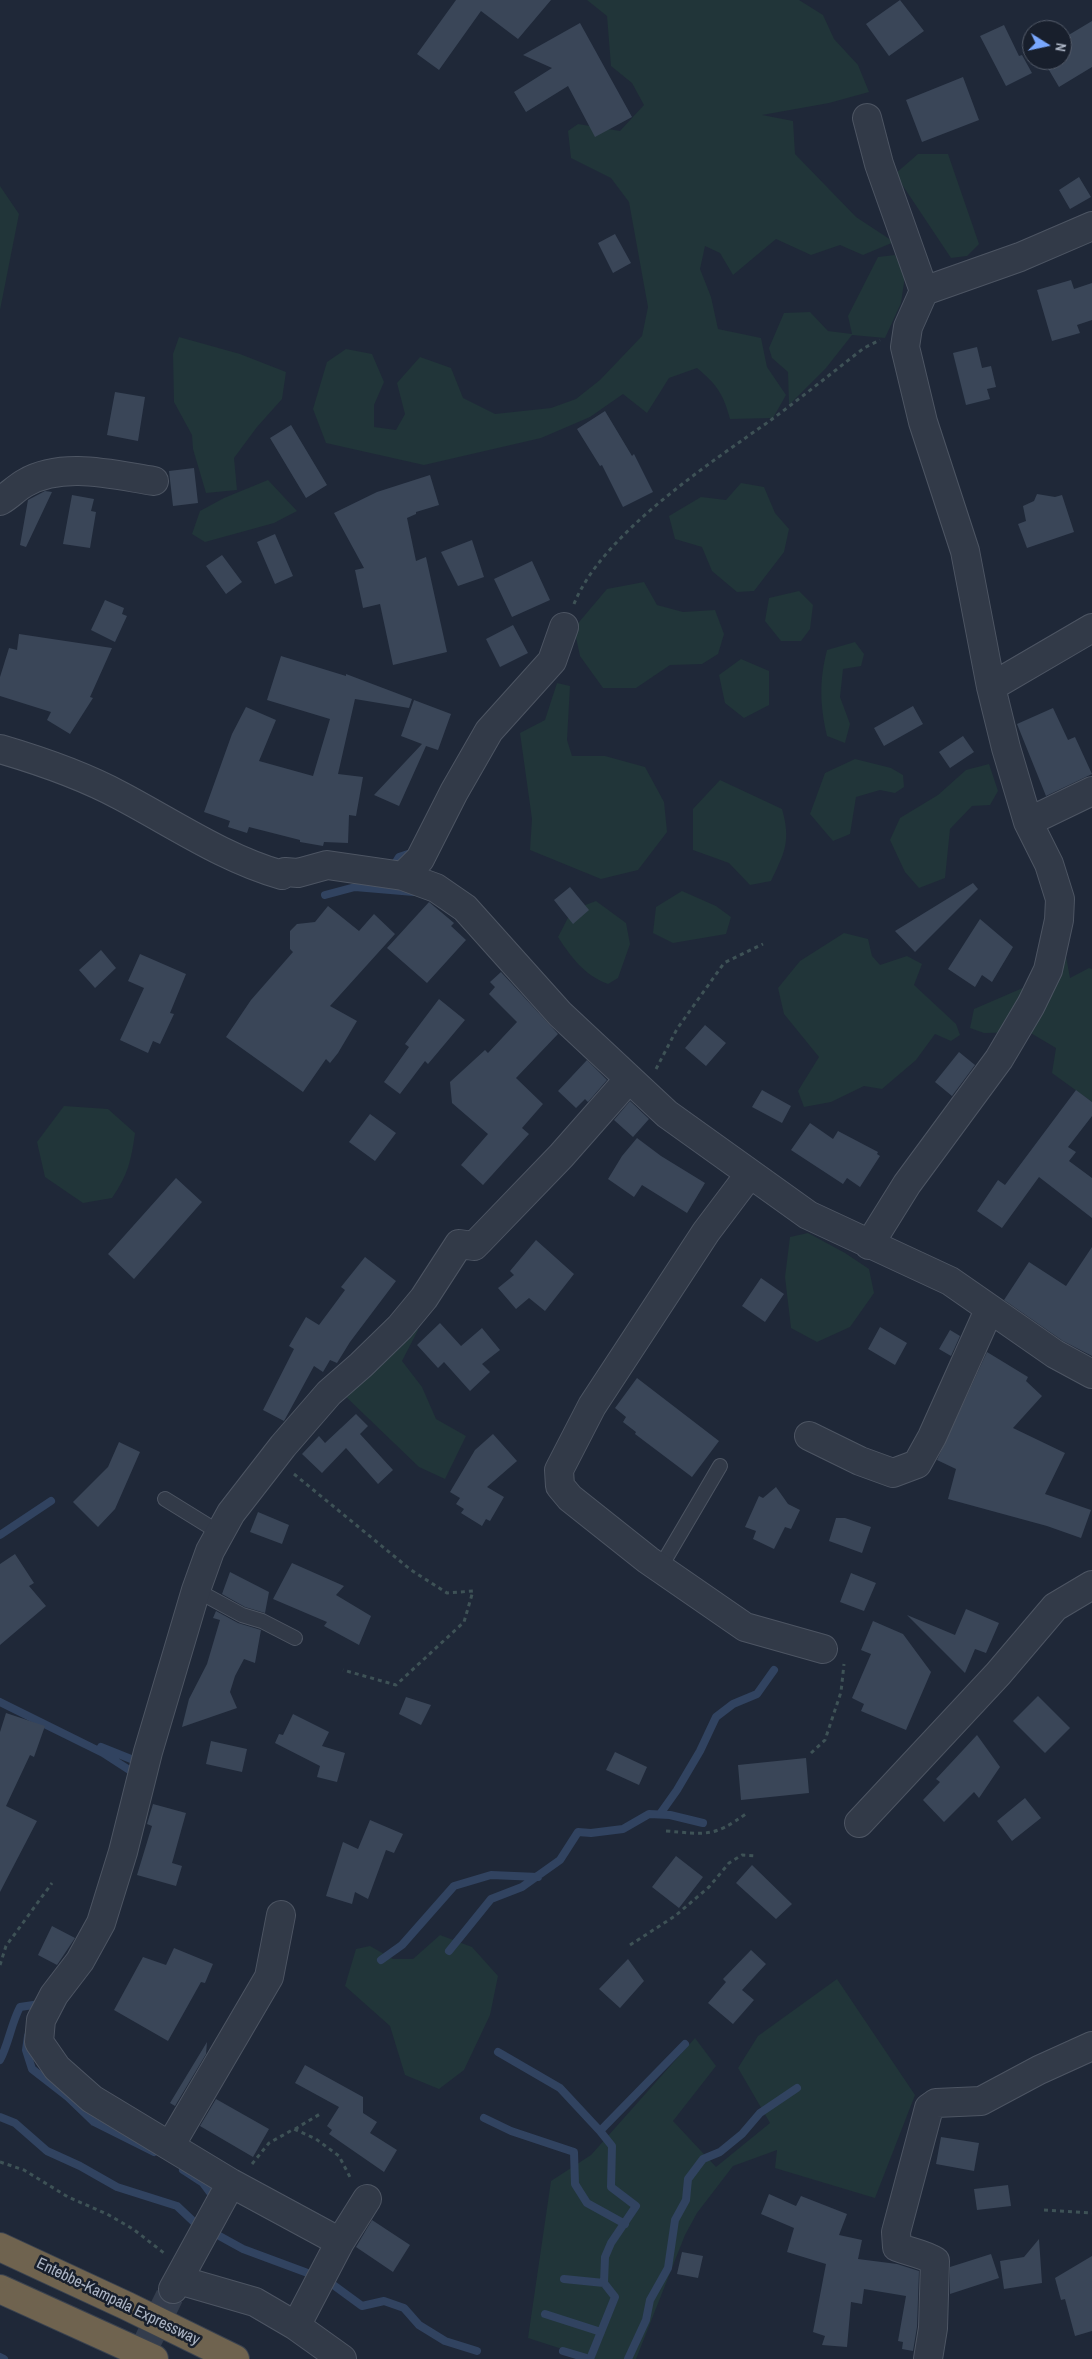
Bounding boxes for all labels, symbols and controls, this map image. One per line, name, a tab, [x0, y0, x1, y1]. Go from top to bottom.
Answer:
north arrow	[1022, 20, 1072, 70]
text: N	[1051, 42, 1070, 53]
street label: Entebbe-Kampala Expressway	[33, 2254, 203, 2350]

